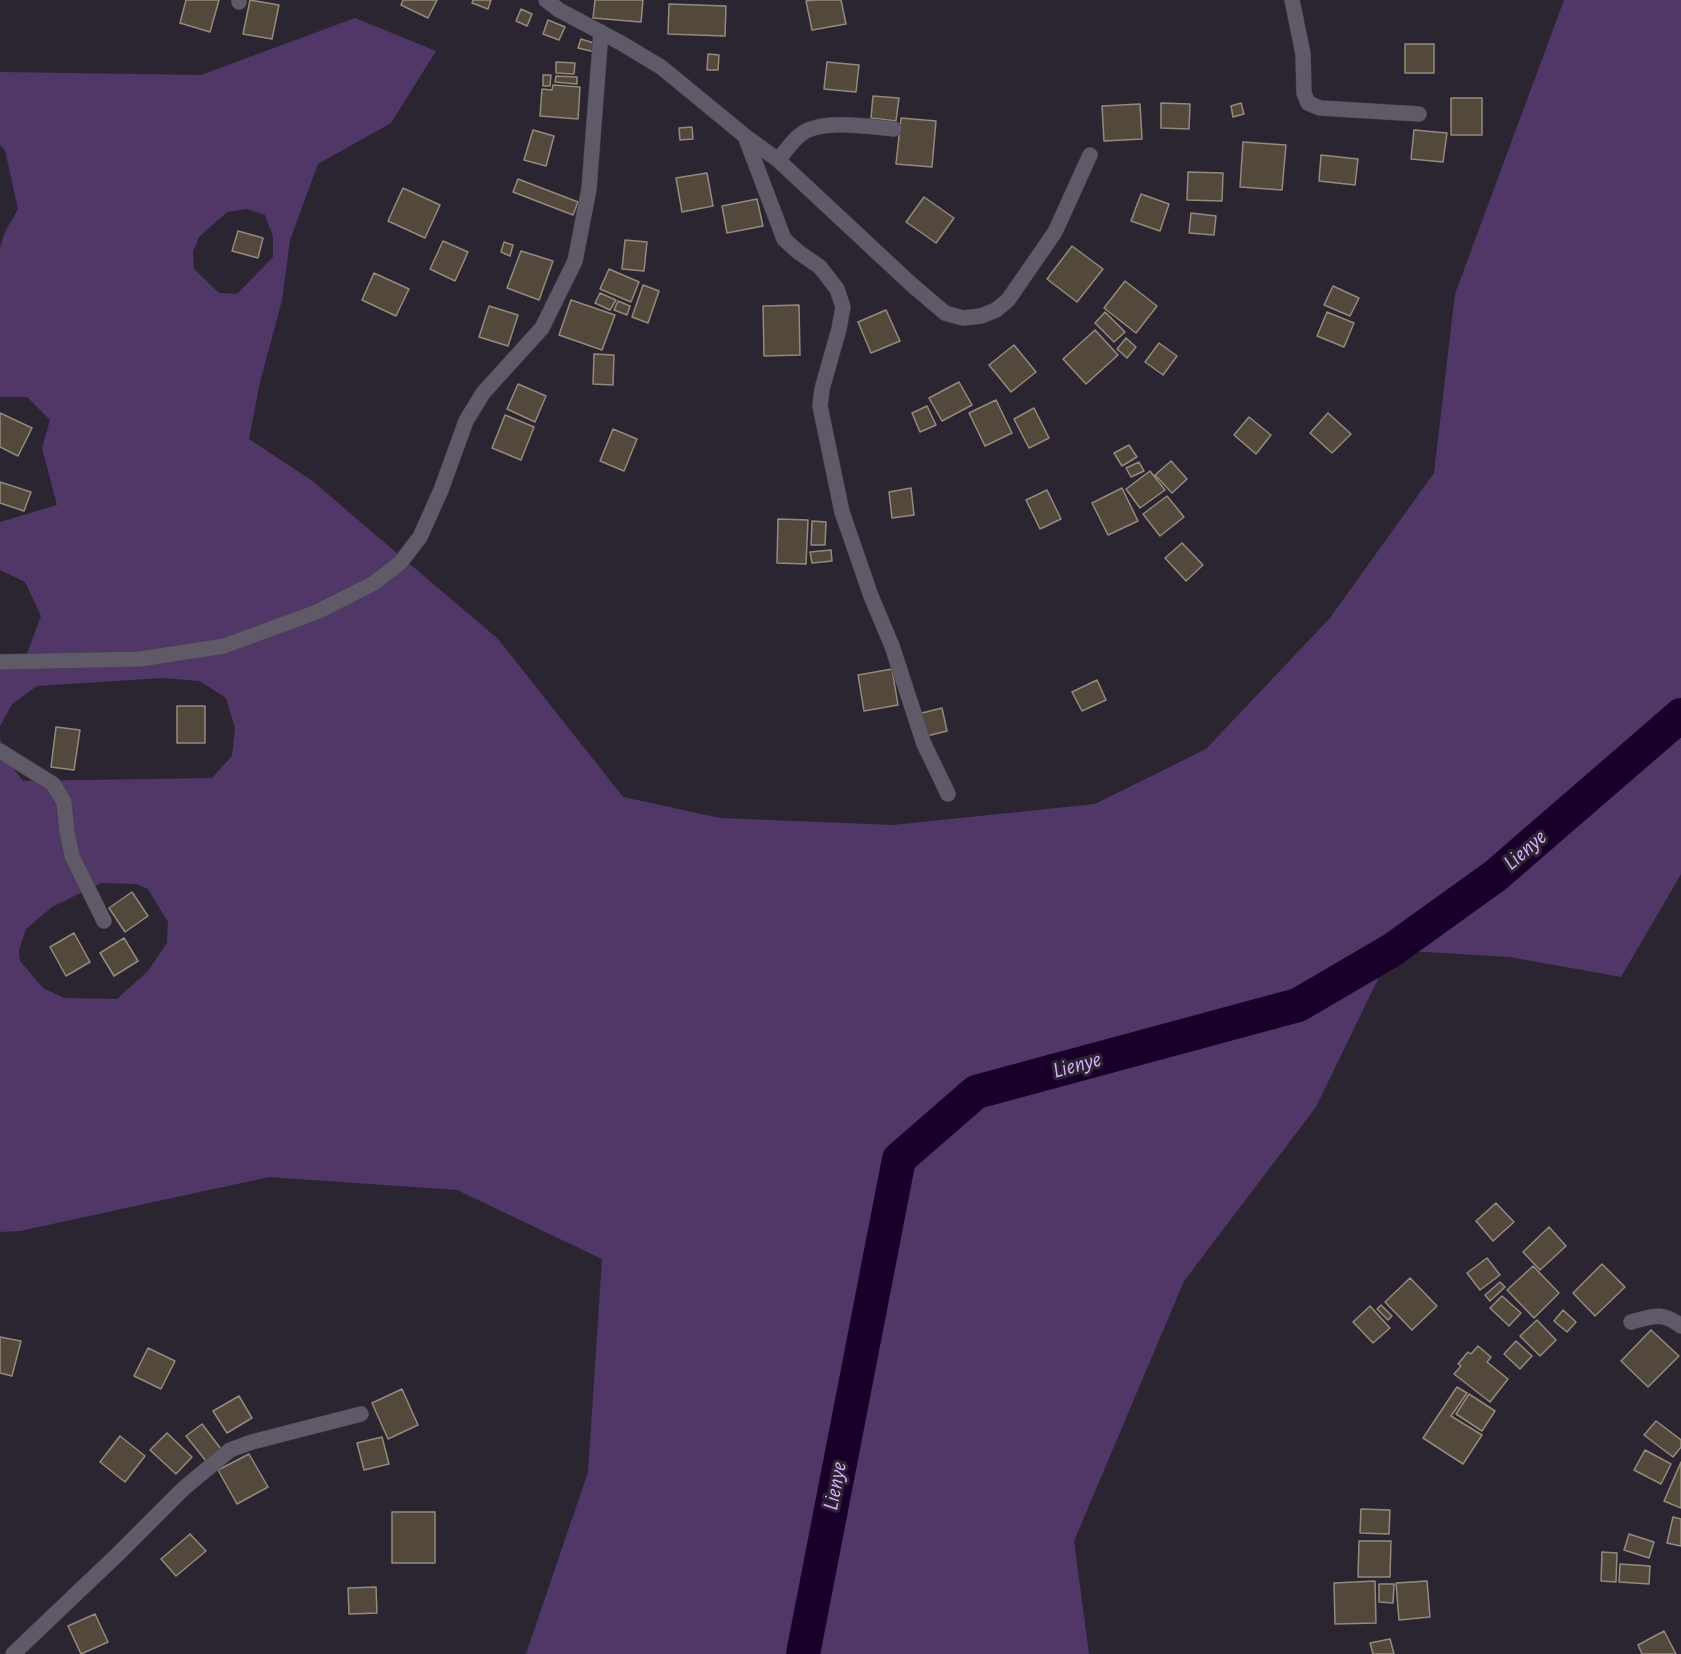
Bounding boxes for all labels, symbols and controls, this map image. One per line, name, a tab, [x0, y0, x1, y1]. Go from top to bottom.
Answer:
water label: Lienye	[1498, 824, 1552, 876]
water label: Lienye	[1050, 1046, 1104, 1084]
water label: Lienye	[817, 1460, 853, 1512]

